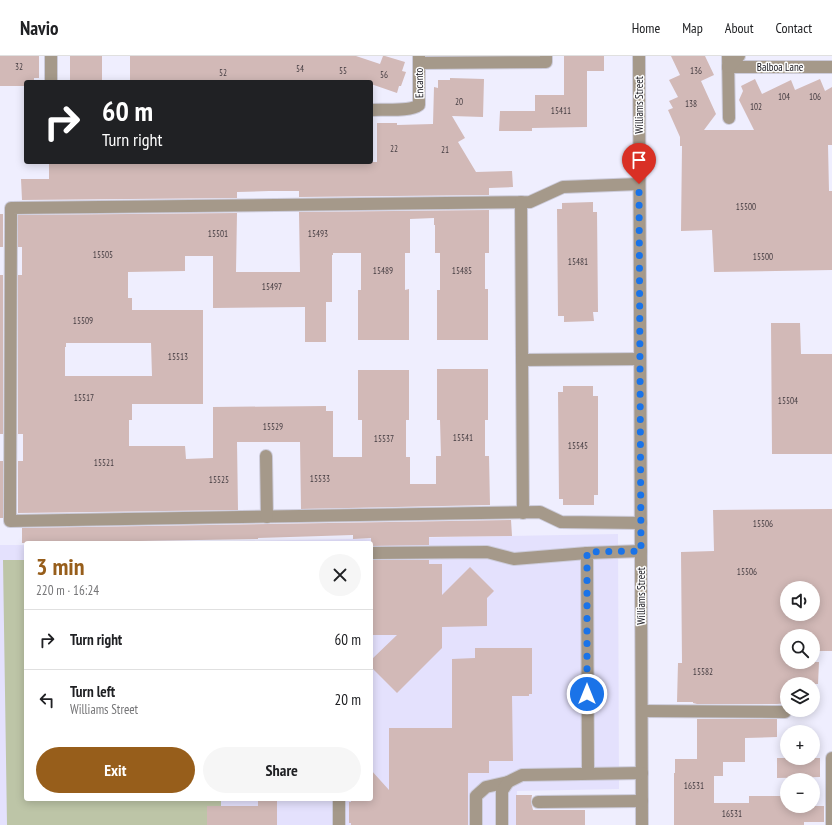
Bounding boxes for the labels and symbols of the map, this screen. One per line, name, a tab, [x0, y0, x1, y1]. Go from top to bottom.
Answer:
street label: Balboa Lane	[757, 60, 804, 74]
house number: 32	[15, 61, 23, 72]
house number: 54	[296, 63, 304, 74]
house number: 55	[339, 65, 347, 76]
house number: 136	[690, 65, 702, 76]
house number: 52	[219, 67, 227, 78]
street label: Encanto	[412, 67, 426, 98]
house number: 56	[380, 69, 388, 80]
street label: Williams Street	[632, 76, 646, 134]
house number: 104	[778, 91, 790, 102]
house number: 106	[809, 91, 821, 102]
house number: 20	[455, 96, 463, 107]
house number: 138	[685, 98, 697, 109]
house number: 102	[750, 101, 762, 112]
house number: 15411	[551, 105, 571, 116]
house number: 22	[390, 143, 398, 154]
pin	[622, 143, 656, 184]
house number: 21	[441, 144, 449, 155]
house number: 15500	[736, 201, 756, 212]
house number: 15501	[208, 228, 228, 239]
house number: 15493	[308, 228, 328, 239]
house number: 15505	[93, 249, 113, 260]
house number: 15500	[753, 251, 773, 262]
house number: 15481	[568, 256, 588, 267]
house number: 15489	[373, 265, 393, 276]
house number: 15485	[452, 265, 472, 276]
house number: 15497	[262, 281, 282, 292]
house number: 15509	[73, 315, 93, 326]
house number: 15513	[168, 351, 188, 362]
house number: 15517	[74, 392, 94, 403]
house number: 15504	[778, 395, 798, 406]
house number: 15529	[263, 421, 283, 432]
house number: 15541	[453, 432, 473, 443]
house number: 15537	[374, 433, 394, 444]
house number: 15545	[568, 440, 588, 451]
house number: 15521	[94, 457, 114, 468]
house number: 15533	[310, 473, 330, 484]
house number: 15525	[209, 474, 229, 485]
house number: 15506	[753, 518, 773, 529]
house number: 15506	[737, 566, 757, 577]
street label: Williams Street	[634, 567, 648, 625]
house number: 15582	[693, 666, 713, 677]
position arrow	[566, 673, 608, 715]
house number: 16531	[684, 780, 704, 791]
house number: 16531	[722, 808, 742, 819]

